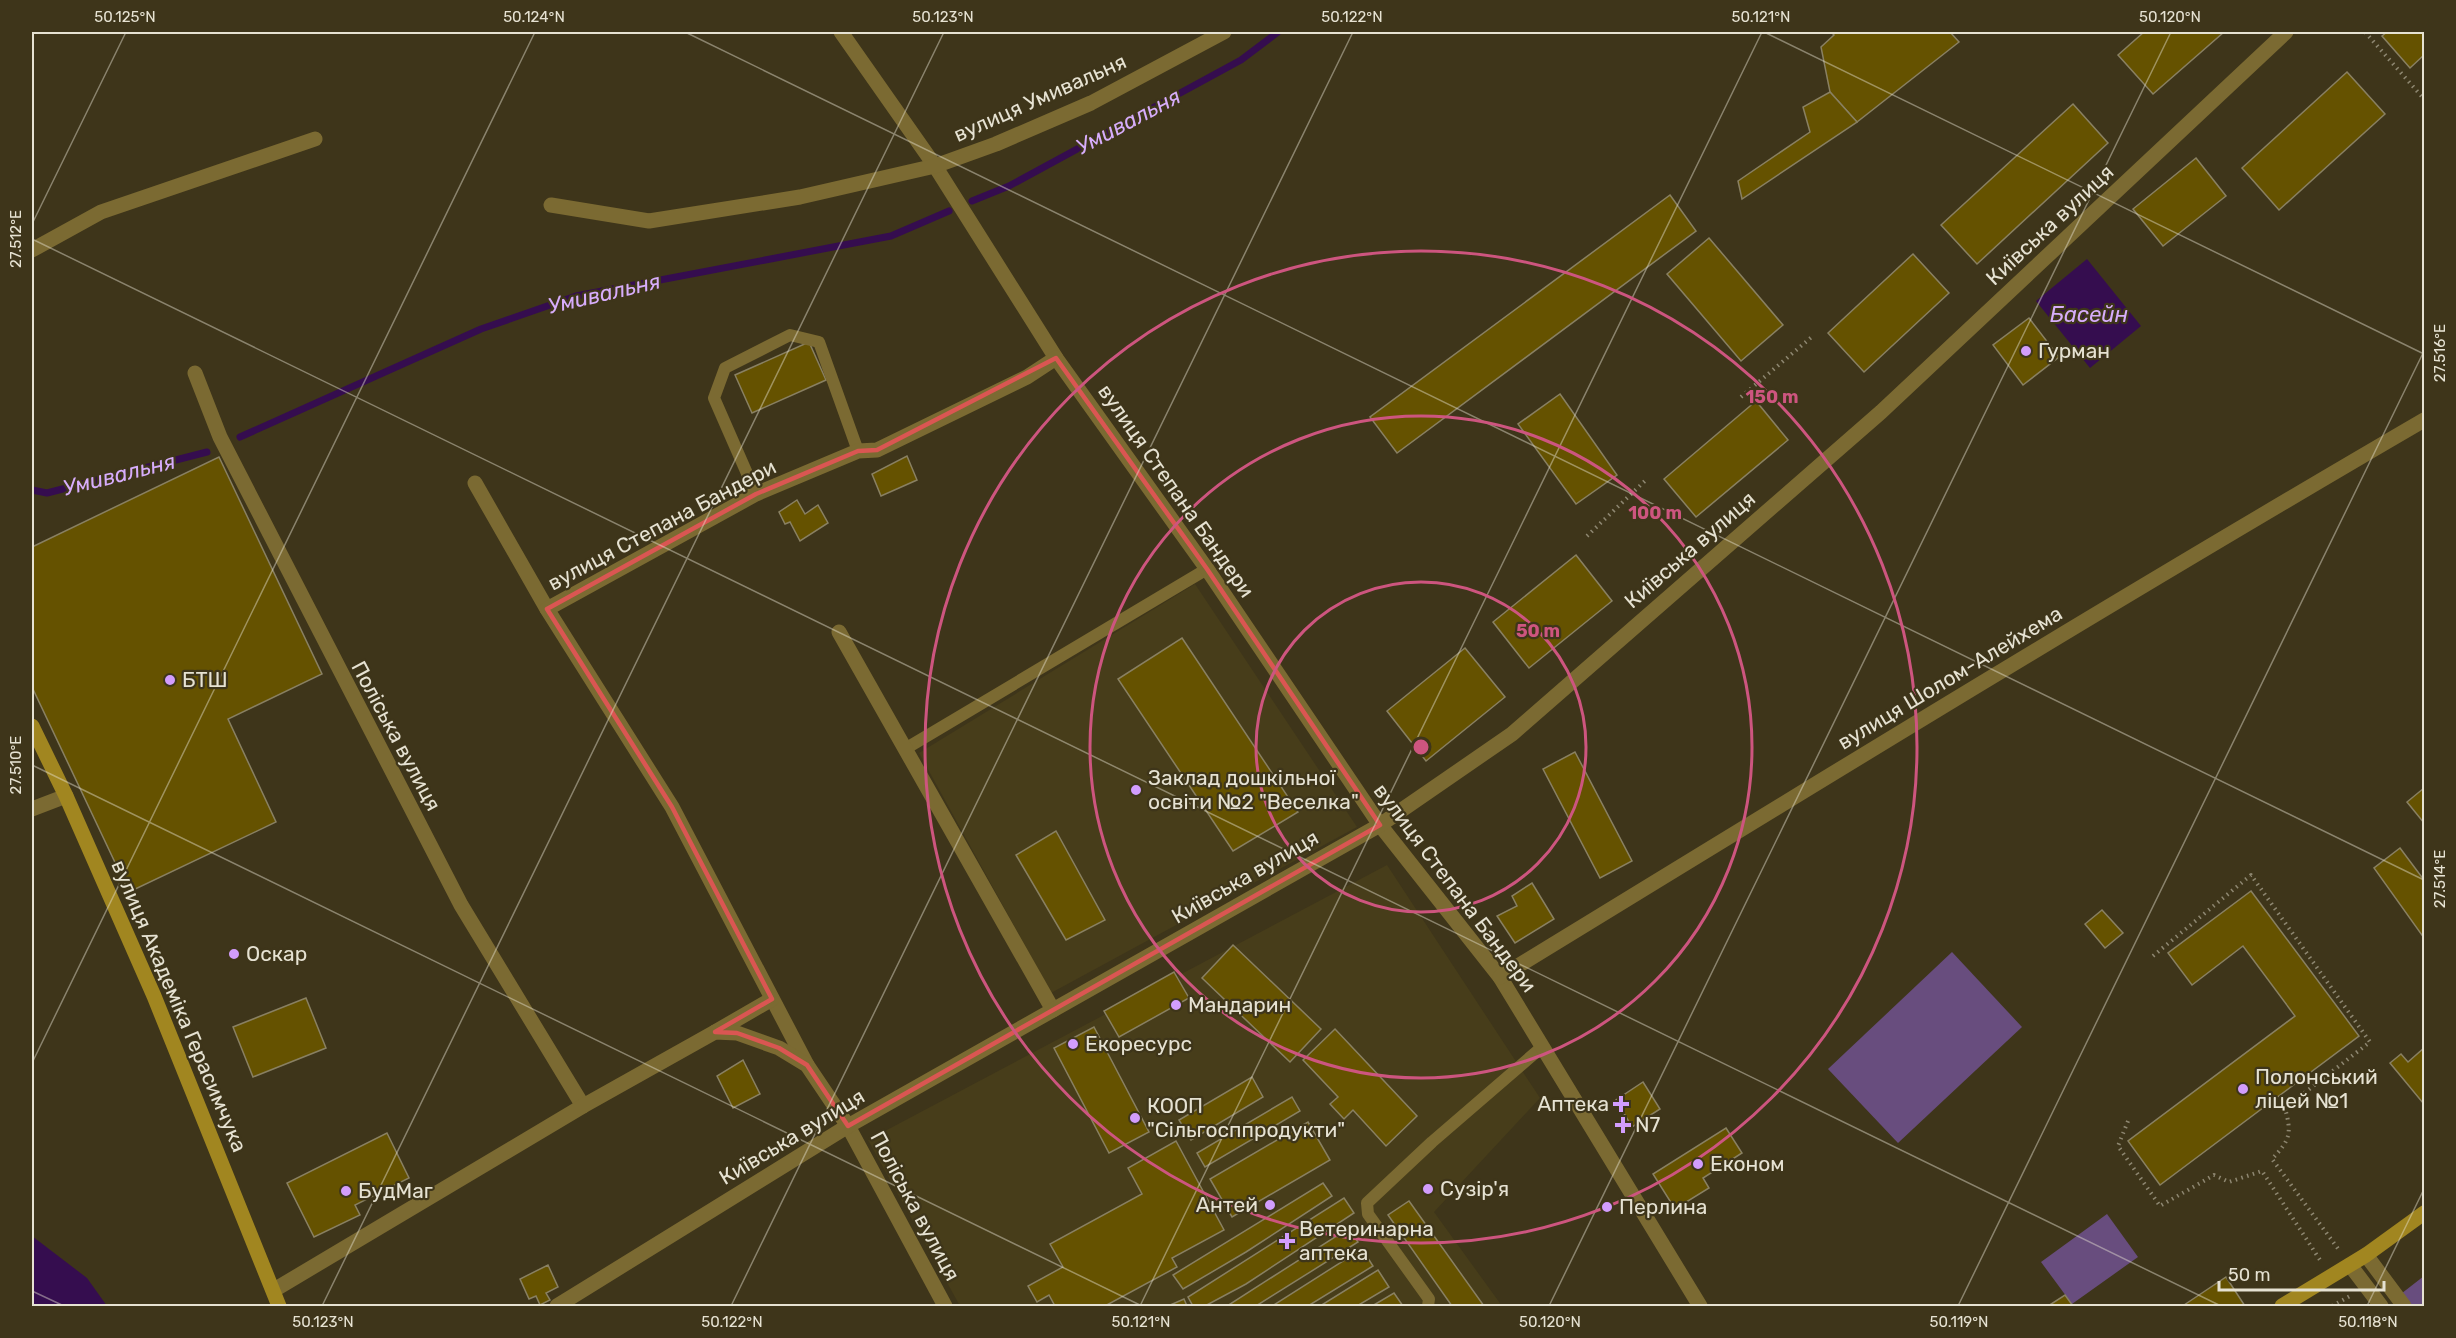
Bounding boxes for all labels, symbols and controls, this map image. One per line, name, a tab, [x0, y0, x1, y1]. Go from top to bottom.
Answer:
text: 50.125°N	[94, 8, 156, 26]
text: 50.124°N	[503, 8, 565, 26]
text: 50.123°N	[912, 8, 974, 26]
text: 50.122°N	[1321, 8, 1383, 26]
text: 50.121°N	[1732, 8, 1790, 26]
text: 50.120°N	[2139, 8, 2201, 26]
street label: вулиця Умивальня	[950, 49, 1130, 147]
water label: Умивальня	[1071, 82, 1185, 160]
street label: Київська вулиця	[1981, 159, 2119, 290]
text: 27.512°E	[7, 210, 25, 268]
water label: Умивальня	[545, 267, 663, 320]
water label: Басейн	[2050, 301, 2128, 328]
text: 27.516°E	[2431, 324, 2449, 382]
place label: Гурман	[2038, 338, 2110, 363]
marker: Гурман	[2019, 344, 2033, 358]
street label: вулиця Степана Бандери	[1093, 379, 1260, 602]
text: 150 m	[1745, 386, 1799, 408]
water label: Умивальня	[60, 448, 178, 501]
street label: вулиця Степана Бандери	[543, 454, 780, 595]
street label: Київська вулиця	[1619, 486, 1760, 613]
text: 100 m	[1628, 502, 1682, 524]
street label: вулиця Шолом-Алейхема	[1833, 601, 2067, 755]
text: 50 m	[1516, 620, 1560, 642]
street label: Поліська вулиця	[346, 657, 447, 815]
place label: БТШ	[182, 667, 228, 692]
marker: БТШ	[163, 673, 177, 687]
text: 27.510°E	[7, 736, 25, 794]
centre of rings	[1411, 737, 1431, 757]
place label: Заклад дошкільної освіти №2 "Веселка"	[1148, 765, 1359, 814]
street label: вулиця Степана Бандери	[1369, 778, 1542, 997]
marker: Заклад дошкільної освіти №2 "Веселка"	[1129, 783, 1143, 797]
street label: Київська вулиця	[1167, 824, 1323, 929]
text: 27.514°E	[2431, 850, 2449, 908]
street label: вулиця Академіка Герасимчука	[106, 856, 252, 1156]
place label: Оскар	[246, 941, 307, 966]
marker: Оскар	[227, 947, 241, 961]
place label: Мандарин	[1188, 992, 1291, 1017]
marker: Мандарин	[1169, 998, 1183, 1012]
place label: Екоресурс	[1085, 1031, 1192, 1056]
marker: Екоресурс	[1066, 1037, 1080, 1051]
place label: Полонський ліцей №1	[2255, 1064, 2378, 1113]
marker: Полонський ліцей №1	[2236, 1082, 2250, 1096]
street label: Київська вулиця	[714, 1083, 869, 1190]
place label: Аптека	[1537, 1091, 1609, 1116]
place label: КООП "Сільгосппродукти"	[1147, 1093, 1345, 1142]
marker: Аптека	[1614, 1097, 1628, 1111]
marker: КООП "Сільгосппродукти"	[1128, 1111, 1142, 1125]
place label: N7	[1635, 1112, 1661, 1137]
marker: N7	[1616, 1118, 1630, 1132]
street label: Поліська вулиця	[865, 1127, 966, 1285]
place label: Економ	[1710, 1151, 1785, 1176]
marker: Економ	[1691, 1157, 1705, 1171]
place label: Сузір'я	[1440, 1176, 1509, 1201]
place label: БудМаг	[358, 1178, 433, 1203]
marker: Сузір'я	[1421, 1182, 1435, 1196]
marker: БудМаг	[339, 1184, 353, 1198]
place label: Антей	[1196, 1192, 1258, 1217]
place label: Перлина	[1619, 1194, 1707, 1219]
marker: Антей	[1263, 1198, 1277, 1212]
marker: Перлина	[1600, 1200, 1614, 1214]
place label: Ветеринарна аптека	[1299, 1216, 1434, 1265]
marker: Ветеринарна аптека	[1280, 1234, 1294, 1248]
scale bar	[2219, 1254, 2384, 1292]
text: 50 m	[2228, 1264, 2271, 1286]
text: 50.123°N	[292, 1313, 354, 1331]
text: 50.122°N	[701, 1313, 763, 1331]
text: 50.121°N	[1112, 1313, 1170, 1331]
text: 50.120°N	[1519, 1313, 1581, 1331]
text: 50.119°N	[1930, 1313, 1988, 1331]
text: 50.118°N	[2338, 1313, 2398, 1331]

